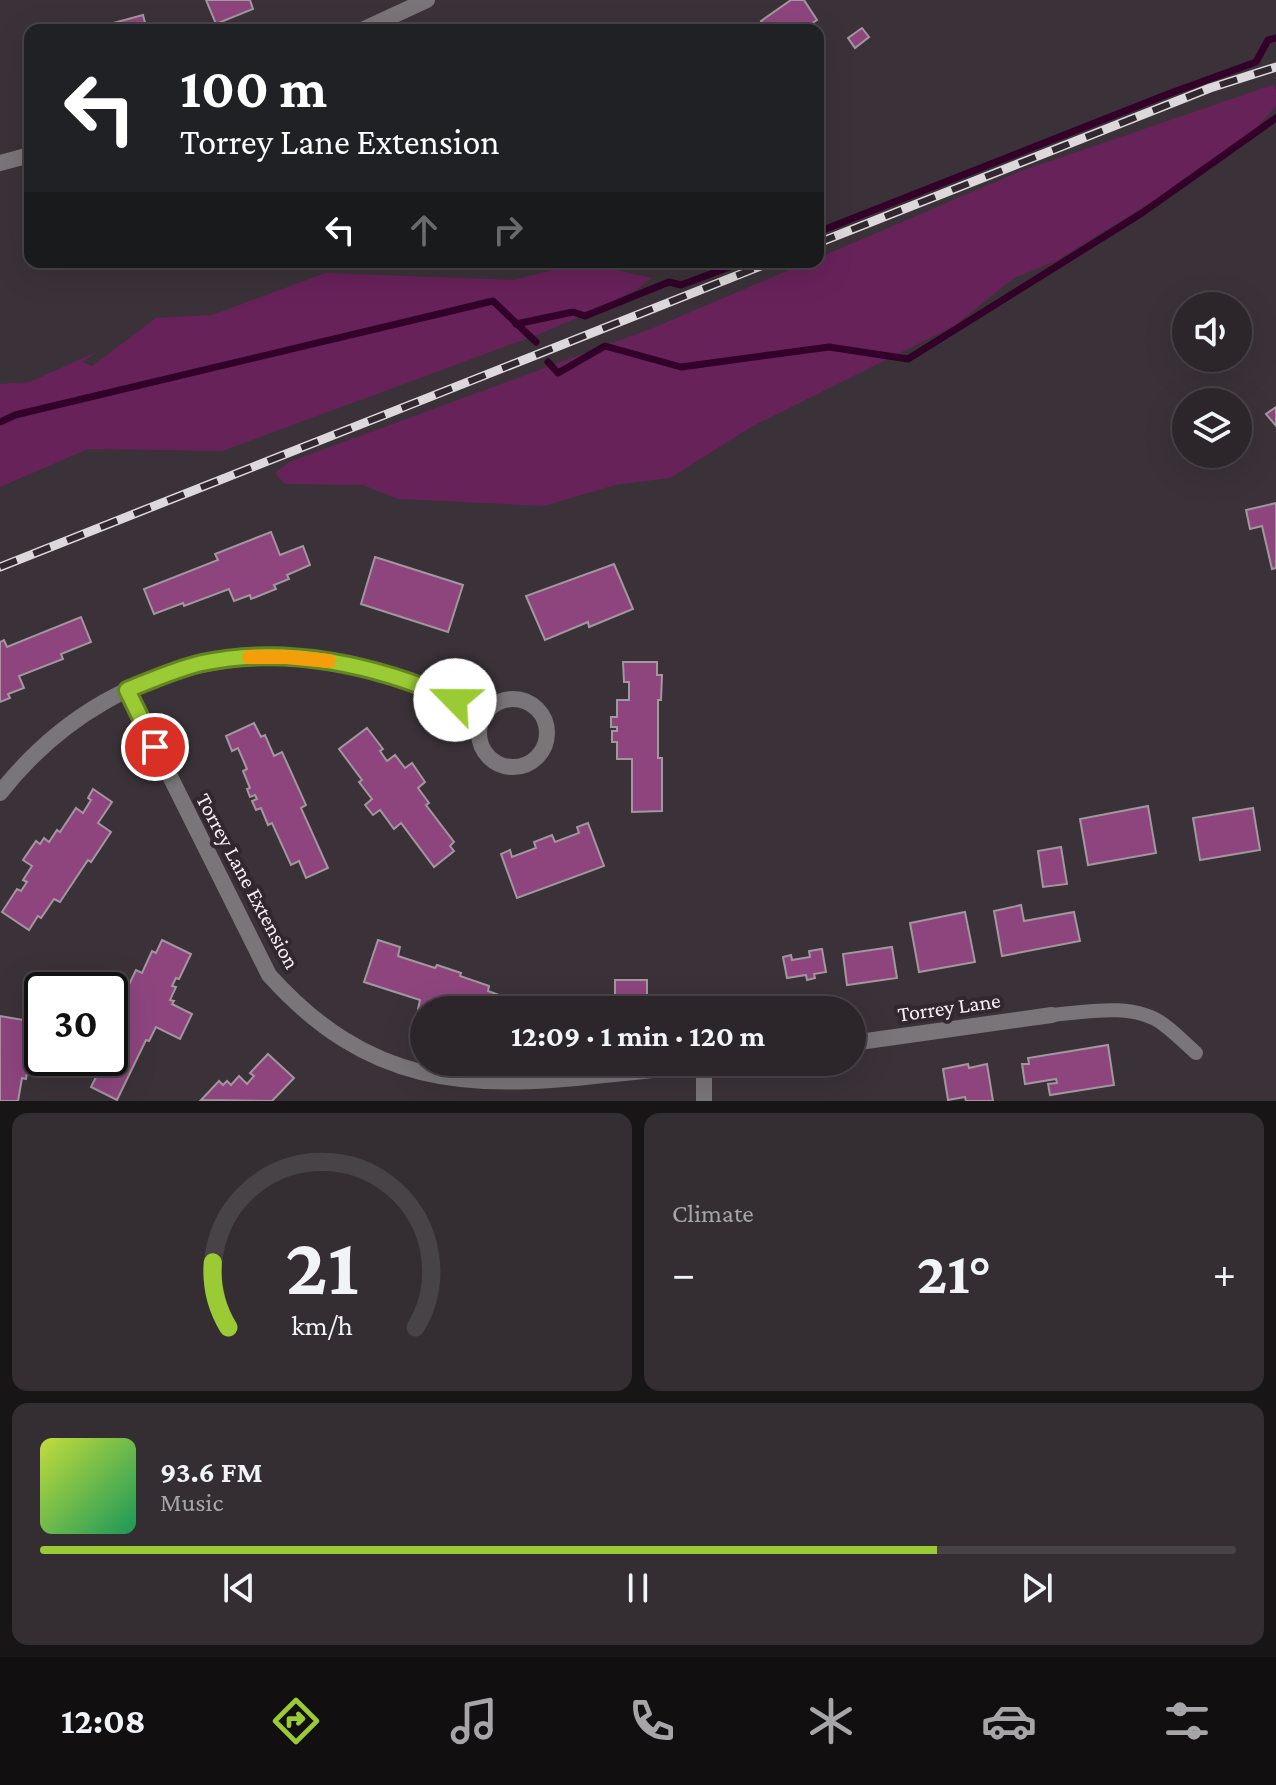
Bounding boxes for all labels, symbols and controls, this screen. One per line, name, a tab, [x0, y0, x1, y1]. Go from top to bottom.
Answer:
icon: left	[48, 56, 152, 160]
text: 100 m	[180, 57, 327, 119]
text: Torrey Lane Extension	[180, 122, 500, 162]
icon: left	[318, 208, 362, 252]
icon: ahead	[402, 208, 446, 252]
icon: right	[486, 208, 530, 252]
map controls	[1172, 292, 1252, 468]
button: sound	[1172, 292, 1252, 372]
button: layers	[1172, 388, 1252, 468]
position arrow	[413, 658, 497, 742]
pin	[121, 713, 189, 781]
icon: arrive	[133, 725, 177, 769]
street label: Torrey Lane Extension	[191, 789, 305, 973]
speed limit sign: 30	[24, 972, 128, 1076]
street label: Torrey Lane	[896, 987, 1002, 1027]
text: 12:09 · 1 min · 120 m	[511, 1019, 765, 1052]
text: Climate	[672, 1199, 754, 1228]
text: 21	[285, 1219, 359, 1312]
text: 21°	[917, 1239, 991, 1306]
text: −	[672, 1249, 695, 1297]
text: +	[1213, 1249, 1236, 1297]
text: km/h	[291, 1309, 353, 1341]
text: 93.6 FM	[160, 1455, 263, 1488]
text: Music	[160, 1488, 223, 1517]
icon: previous	[217, 1566, 261, 1610]
icon: pause	[616, 1566, 660, 1610]
icon: next	[1015, 1566, 1059, 1610]
icon: directions	[268, 1693, 324, 1749]
icon: music	[446, 1693, 502, 1749]
icon: phone	[624, 1693, 680, 1749]
icon: climate	[803, 1693, 859, 1749]
icon: car	[981, 1693, 1037, 1749]
icon: filters	[1159, 1693, 1215, 1749]
text: 12:08	[61, 1701, 146, 1741]

